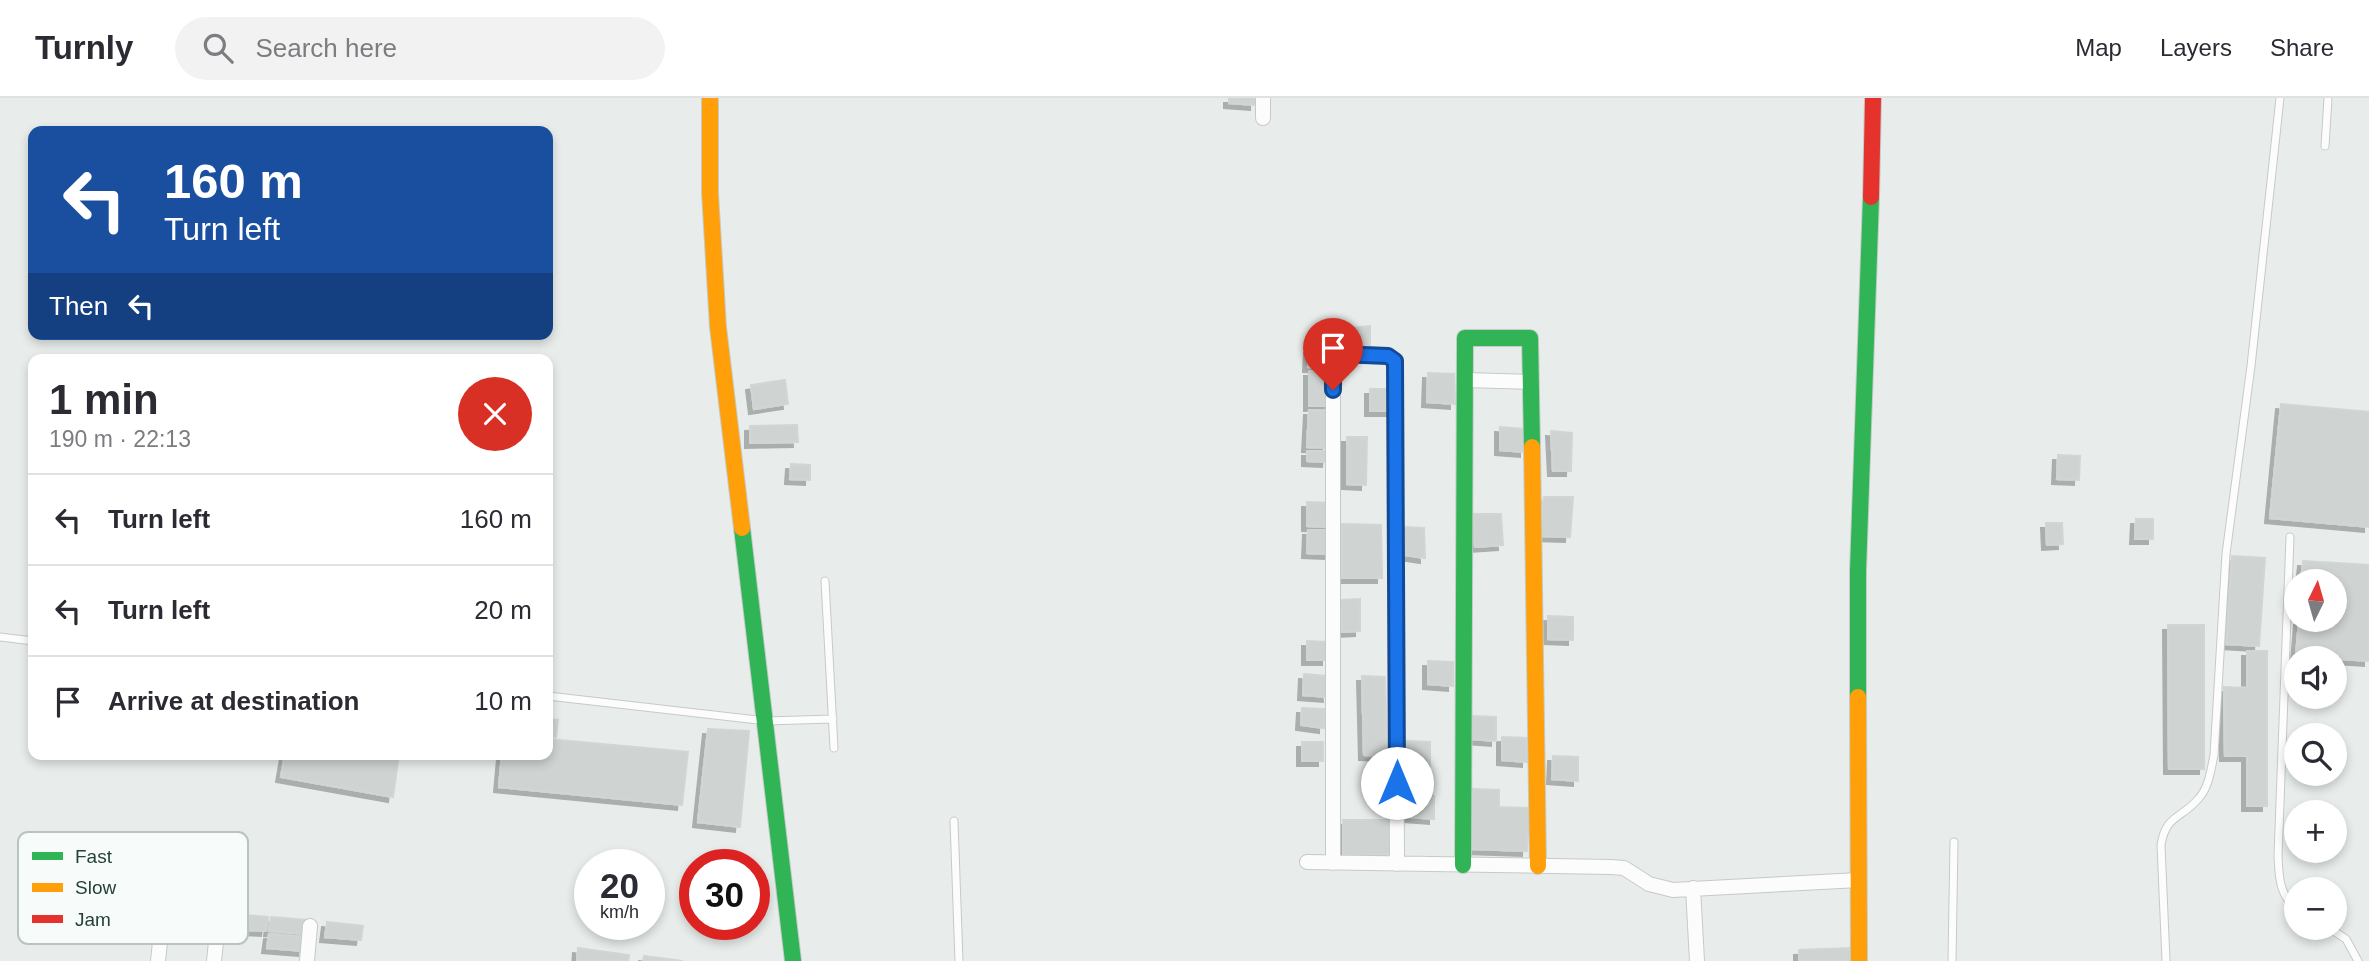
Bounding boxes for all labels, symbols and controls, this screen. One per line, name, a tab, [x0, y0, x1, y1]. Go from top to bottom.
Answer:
search box	[175, 17, 665, 80]
text: Turnly	[35, 29, 133, 66]
icon: search	[199, 29, 237, 67]
text: Search here	[255, 33, 397, 63]
text: Map	[2075, 34, 2122, 61]
text: Layers	[2160, 34, 2232, 61]
text: Share	[2270, 34, 2334, 61]
icon: left	[49, 154, 140, 245]
text: 160 m	[164, 154, 303, 208]
text: Turn left	[164, 211, 280, 247]
icon: left	[122, 287, 160, 325]
text: Then	[49, 291, 108, 321]
pin	[1303, 318, 1363, 390]
icon: arrive	[1314, 329, 1352, 367]
text: 1 min	[49, 376, 159, 423]
button: close	[458, 377, 532, 451]
text: 190 m · 22:13	[49, 426, 191, 452]
icon: left	[49, 501, 87, 539]
text: Turn left	[108, 504, 210, 534]
text: 160 m	[460, 504, 532, 534]
north arrow	[2284, 569, 2347, 632]
map controls	[2284, 569, 2347, 940]
icon: left	[49, 592, 87, 630]
text: Turn left	[108, 595, 210, 625]
text: 20 m	[474, 595, 532, 625]
button: sound	[2284, 646, 2347, 709]
icon: arrive	[49, 683, 87, 721]
text: Arrive at destination	[108, 686, 359, 716]
text: 10 m	[474, 686, 532, 716]
button: search	[2284, 723, 2347, 786]
position arrow	[1360, 746, 1434, 820]
button: +	[2284, 800, 2347, 863]
legend	[18, 832, 248, 944]
text: Fast	[75, 846, 113, 867]
speed limit sign: 30	[679, 849, 770, 940]
text: 20	[600, 866, 639, 905]
text: Slow	[75, 877, 116, 898]
button: −	[2284, 877, 2347, 940]
text: km/h	[600, 902, 639, 922]
text: Jam	[75, 909, 111, 930]

